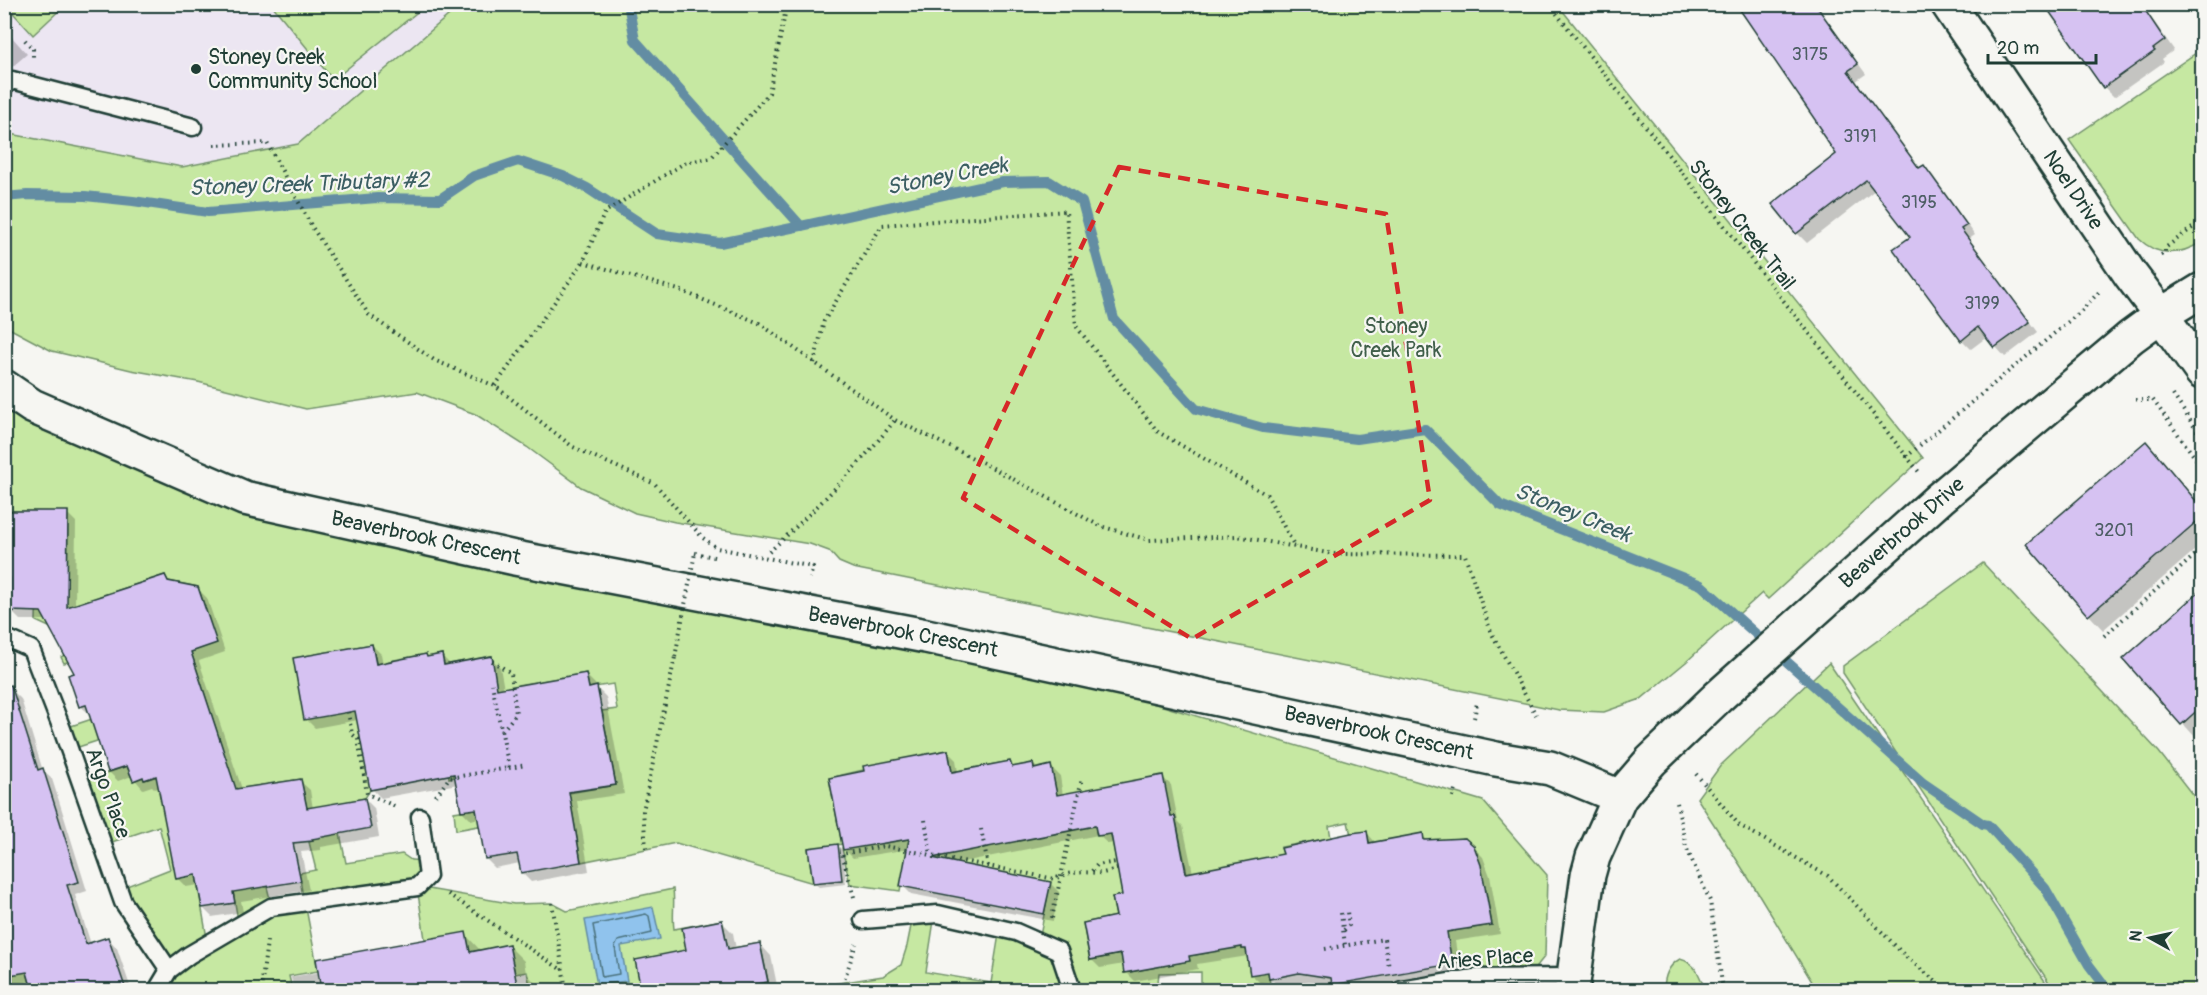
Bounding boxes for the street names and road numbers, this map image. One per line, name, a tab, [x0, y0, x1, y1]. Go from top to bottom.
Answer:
street label: Noel Drive	[2037, 145, 2110, 235]
street label: Stoney Creek Trail	[1683, 154, 1801, 296]
street label: Beaverbrook Drive	[1834, 471, 1971, 595]
street label: Beaverbrook Crescent	[329, 505, 524, 571]
street label: Beaverbrook Crescent	[806, 600, 1001, 664]
street label: Beaverbrook Crescent	[1282, 700, 1477, 766]
street label: Argo Place	[79, 744, 137, 843]
street label: Aries Place	[1436, 942, 1535, 976]

